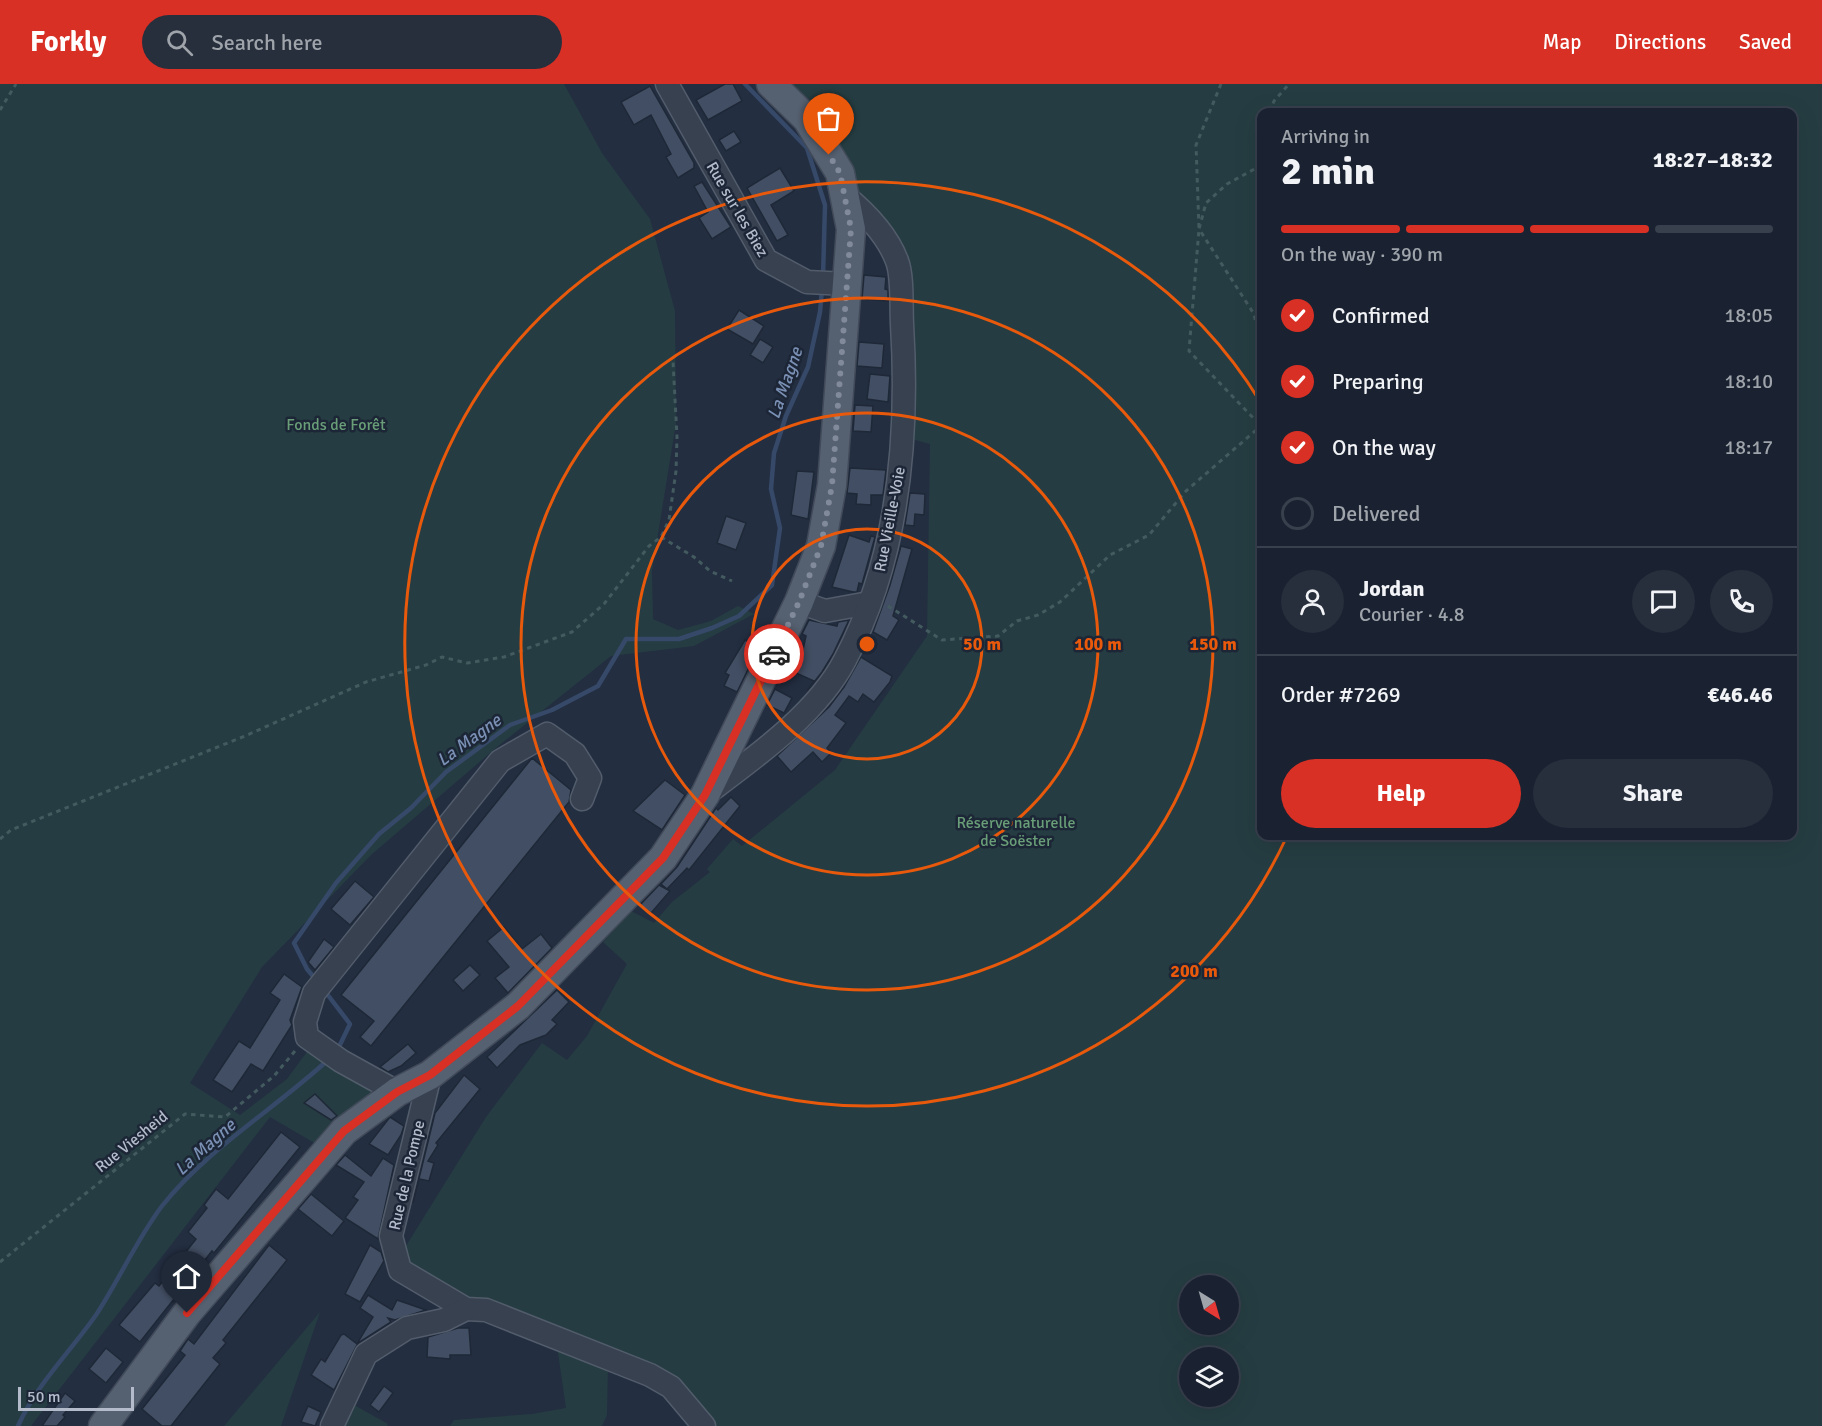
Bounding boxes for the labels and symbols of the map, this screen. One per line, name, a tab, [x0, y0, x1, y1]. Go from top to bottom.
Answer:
pin	[803, 93, 854, 155]
street label: Rue sur les Biez	[702, 158, 773, 261]
water label: La Magne	[763, 343, 808, 422]
park label: Fonds de Forêt	[286, 415, 386, 435]
street label: Rue Vieille-Voie	[870, 465, 910, 573]
courier	[744, 624, 804, 684]
text: 50 m	[963, 633, 1001, 655]
text: 100 m	[1074, 633, 1122, 655]
text: 150 m	[1189, 633, 1237, 655]
centre of rings	[857, 634, 877, 654]
water label: La Magne	[433, 709, 506, 771]
park label: Réserve naturelle de Soëster	[956, 813, 1076, 851]
text: 200 m	[1170, 960, 1218, 982]
street label: Rue Viesheid	[91, 1106, 172, 1177]
water label: La Magne	[170, 1113, 241, 1180]
street label: Rue de la Pompe	[385, 1118, 429, 1232]
pin	[161, 1251, 212, 1313]
north arrow	[1179, 1275, 1239, 1335]
scale bar	[18, 1384, 134, 1412]

